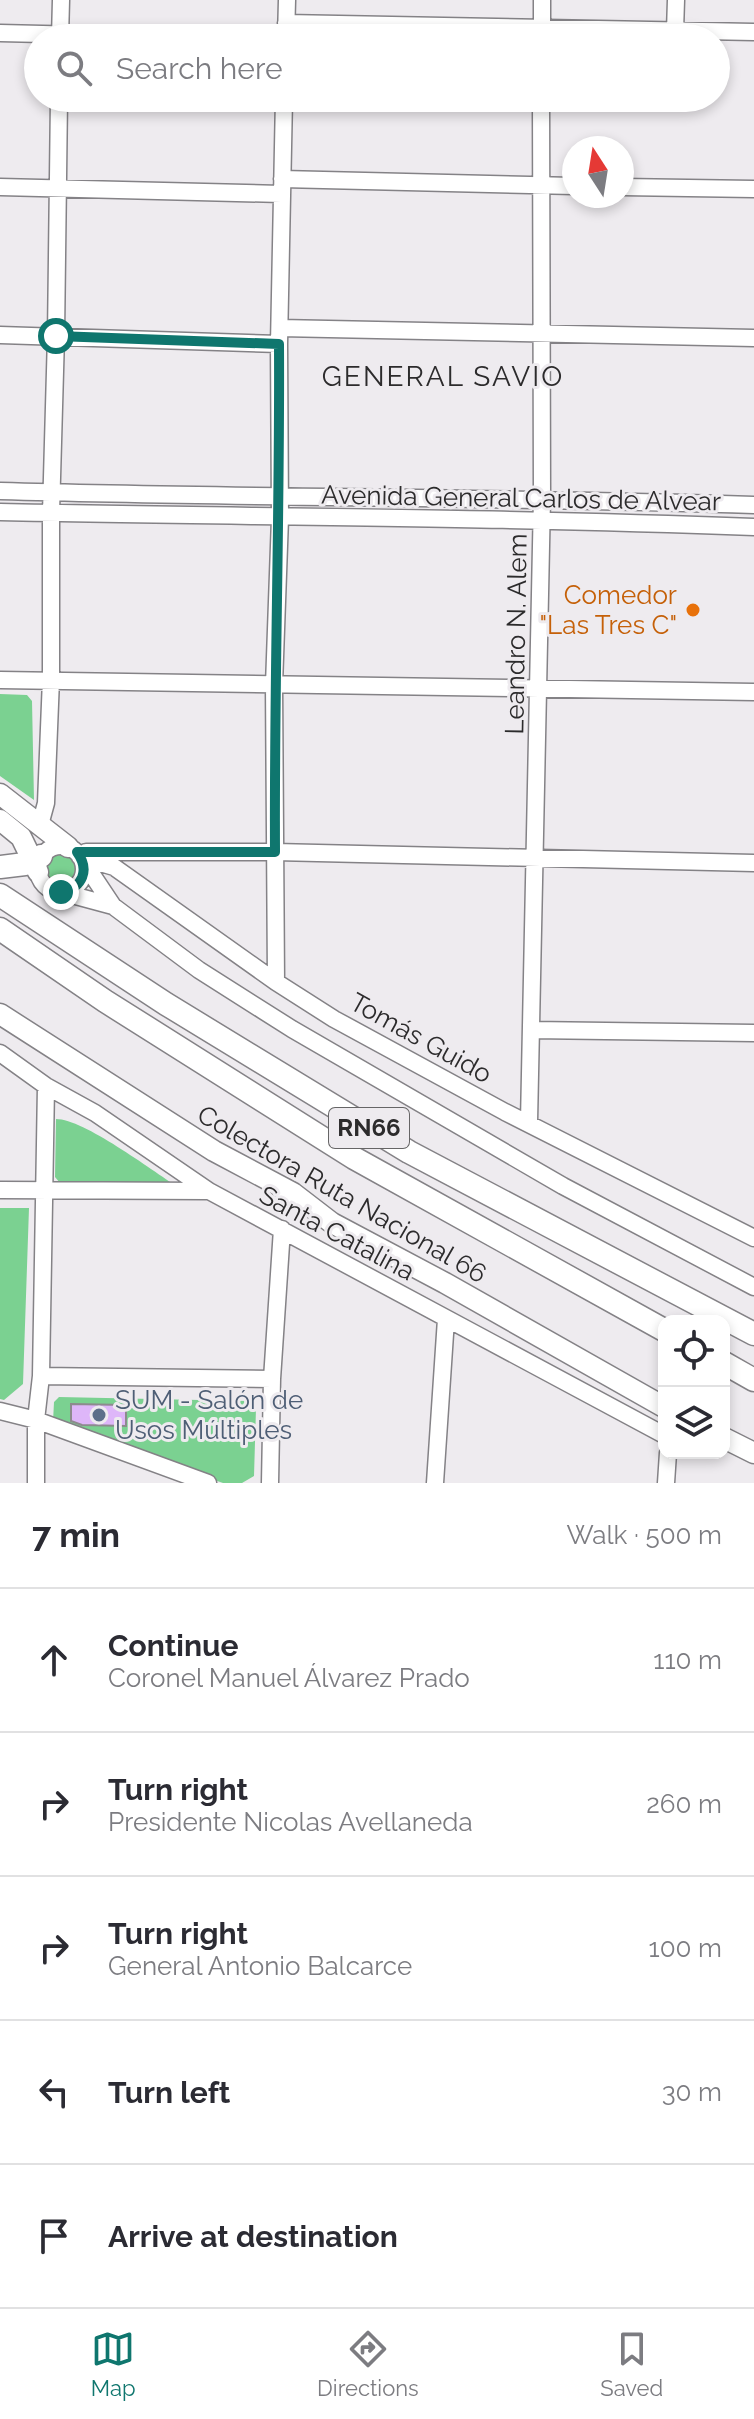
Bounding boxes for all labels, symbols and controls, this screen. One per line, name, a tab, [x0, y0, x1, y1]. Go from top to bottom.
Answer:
search box	[24, 24, 730, 112]
icon: search	[52, 46, 96, 90]
text: Search here	[116, 51, 283, 86]
north arrow	[562, 136, 634, 208]
route start	[38, 318, 74, 354]
district label: GENERAL SAVIO	[322, 360, 564, 393]
street label: Avenida General Carlos de Alvear	[321, 480, 721, 516]
street label: Leandro N. Alem	[499, 533, 533, 735]
place label: Comedor "Las Tres C"	[540, 580, 677, 640]
marker: Comedor "Las Tres C"	[684, 601, 702, 619]
route end	[43, 874, 79, 910]
street label: Tomás Guido	[345, 987, 497, 1089]
street label: Colectora Ruta Nacional 66	[192, 1099, 492, 1289]
road number: RN66	[329, 1108, 409, 1148]
street label: Santa Catalina	[254, 1180, 420, 1286]
map controls	[658, 1315, 730, 1459]
button: locate	[658, 1315, 730, 1387]
place label: SUM - Salón de Usos Múltiples	[115, 1385, 303, 1445]
button: layers	[658, 1387, 730, 1459]
marker: SUM - Salón de Usos Múltiples	[90, 1406, 108, 1424]
text: 7 min	[32, 1515, 120, 1555]
text: Walk · 500 m	[566, 1520, 722, 1550]
text: Continue	[108, 1628, 239, 1663]
icon: ahead	[32, 1638, 76, 1682]
text: 110 m	[653, 1645, 722, 1675]
text: Coronel Manuel Álvarez Prado	[108, 1663, 470, 1693]
text: Turn right	[108, 1772, 248, 1807]
icon: right	[32, 1782, 76, 1826]
text: 260 m	[646, 1789, 722, 1819]
text: Presidente Nicolas Avellaneda	[108, 1807, 473, 1837]
text: Turn right	[108, 1916, 248, 1951]
icon: right	[32, 1926, 76, 1970]
text: 100 m	[649, 1933, 722, 1963]
text: General Antonio Balcarce	[108, 1951, 412, 1981]
icon: left	[32, 2070, 76, 2114]
text: Turn left	[108, 2075, 230, 2110]
text: 30 m	[662, 2077, 722, 2107]
icon: arrive	[32, 2214, 76, 2258]
text: Arrive at destination	[108, 2219, 398, 2254]
tab: Map	[91, 2327, 136, 2401]
tab: Directions	[317, 2327, 419, 2401]
tab: Saved	[600, 2327, 663, 2401]

